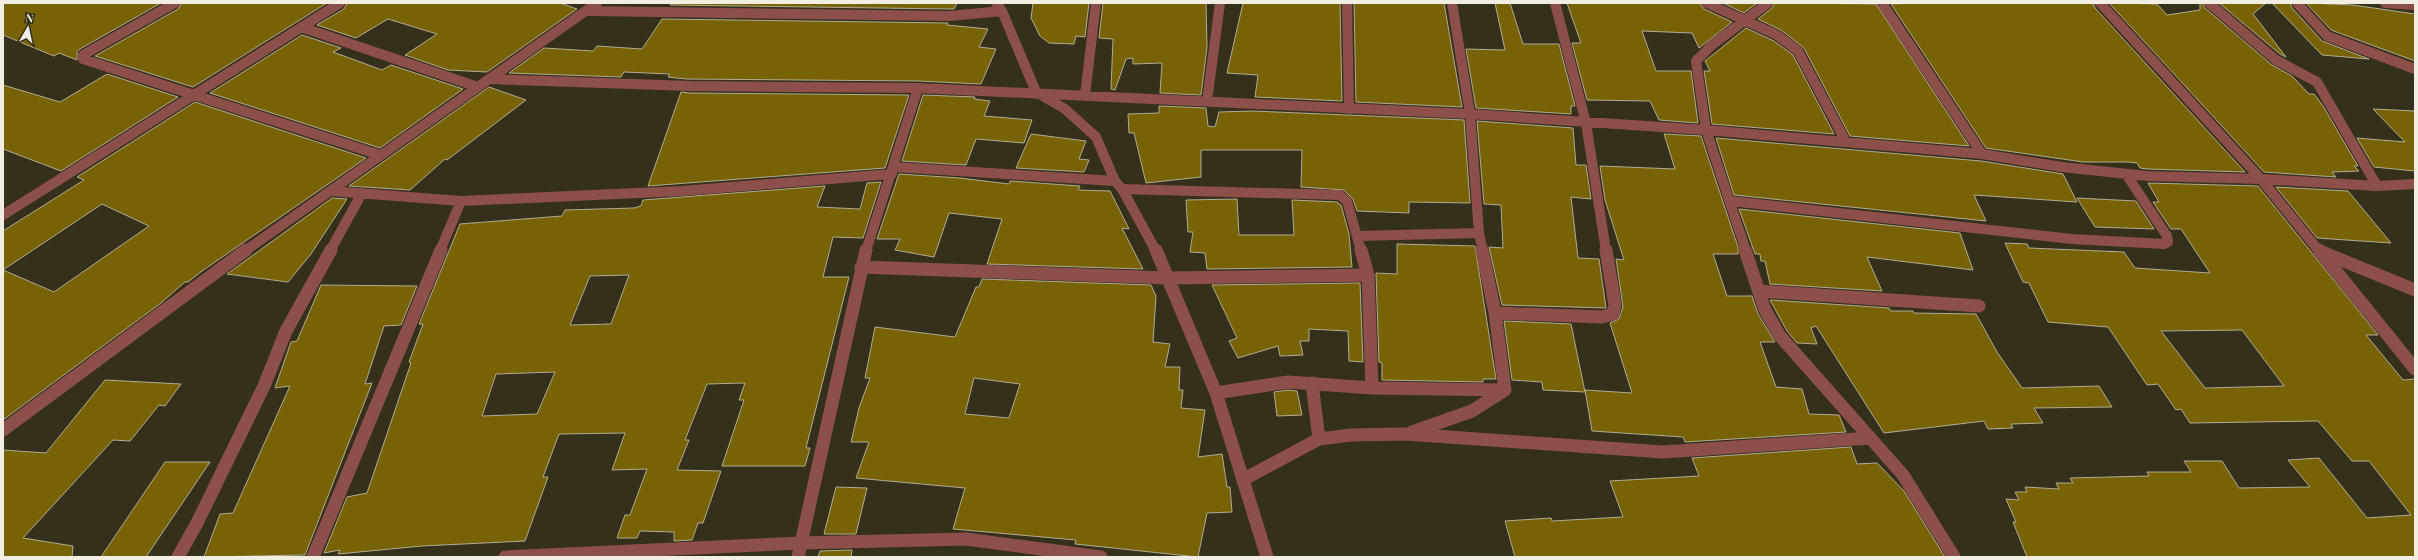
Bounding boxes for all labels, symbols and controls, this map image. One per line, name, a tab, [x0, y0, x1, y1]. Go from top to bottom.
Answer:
north arrow	[8, 8, 48, 48]
text: N	[25, 10, 35, 26]

